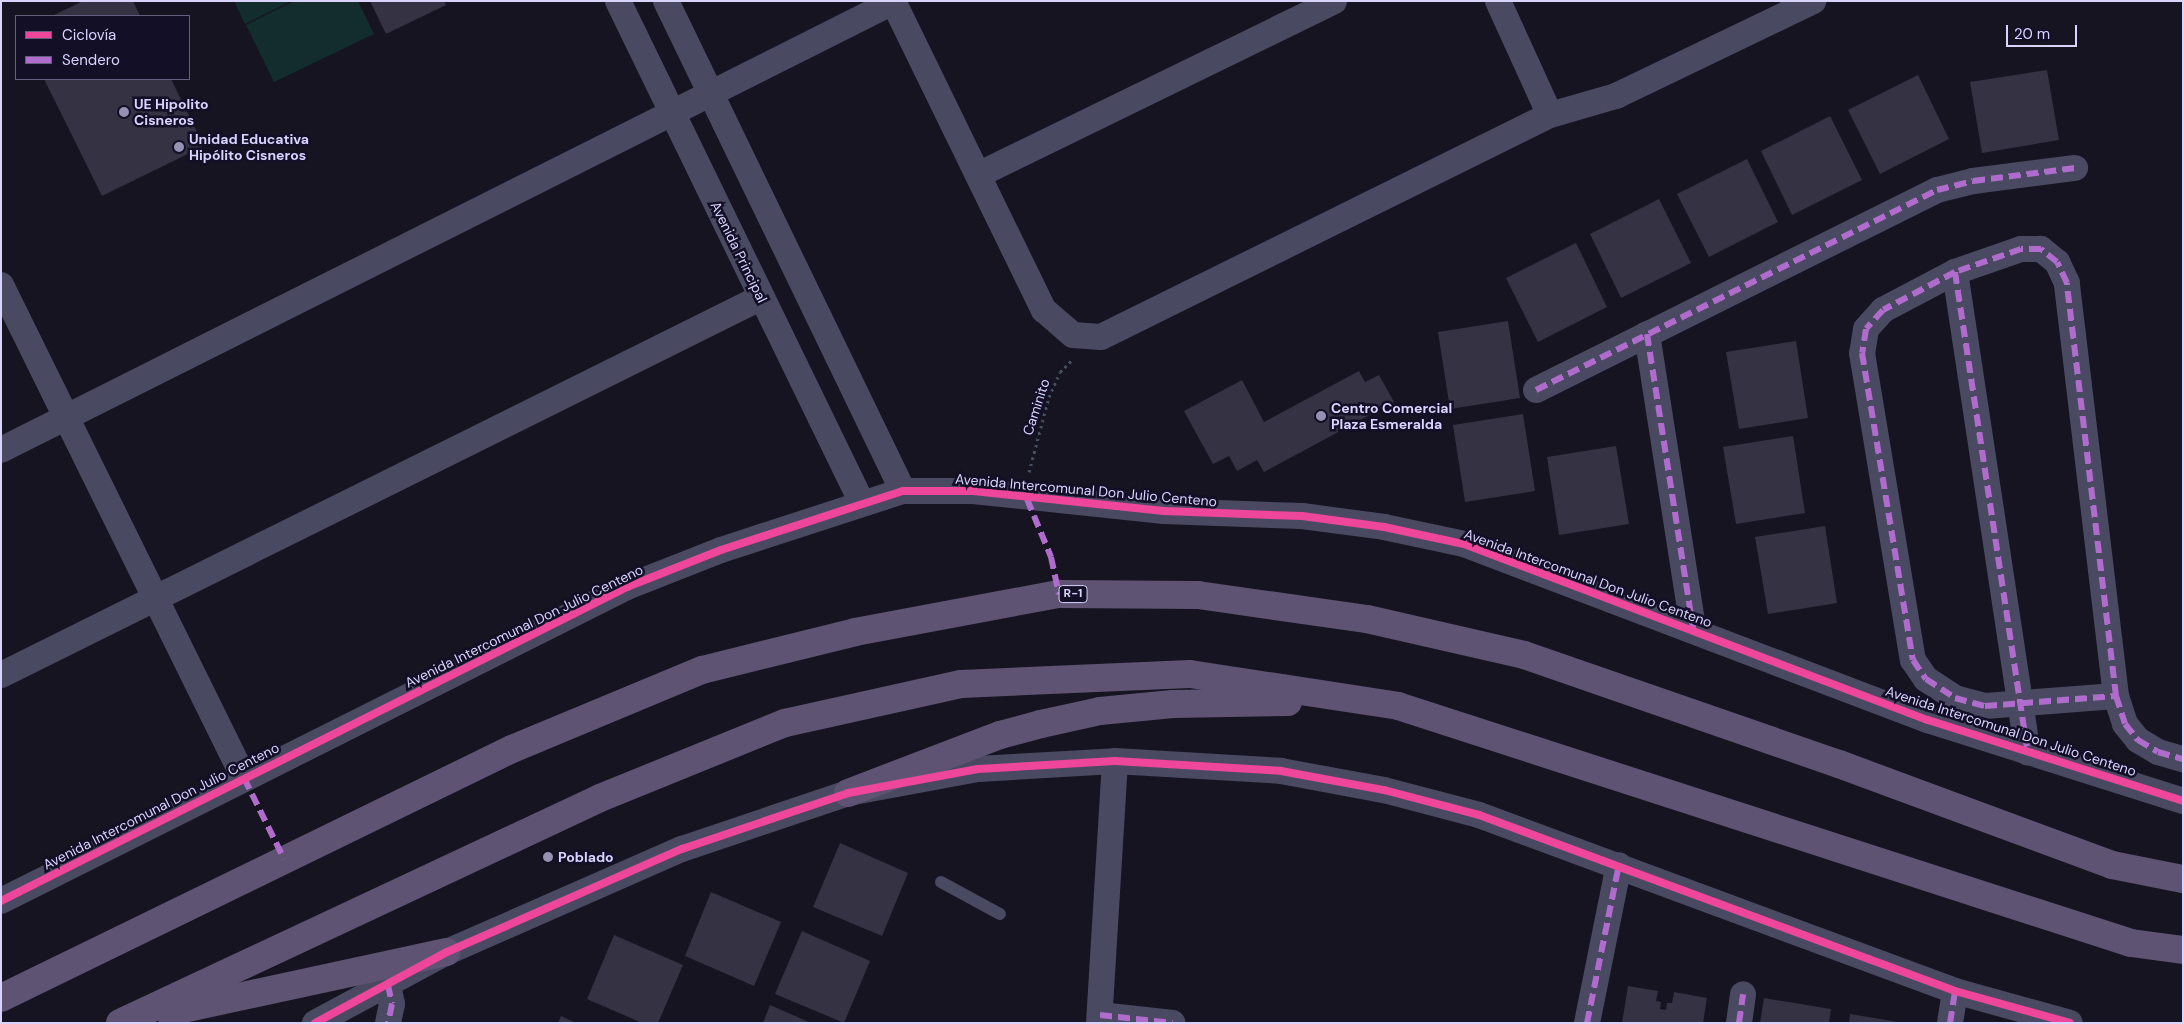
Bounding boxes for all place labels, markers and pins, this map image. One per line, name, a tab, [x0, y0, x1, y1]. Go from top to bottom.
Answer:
place label: UE Hipolito Cisneros	[134, 96, 209, 128]
marker: UE Hipolito Cisneros	[118, 106, 130, 118]
place label: Unidad Educativa Hipólito Cisneros	[189, 131, 309, 164]
marker: Unidad Educativa Hipólito Cisneros	[173, 141, 185, 153]
place label: Centro Comercial Plaza Esmeralda	[1331, 400, 1452, 432]
marker: Centro Comercial Plaza Esmeralda	[1315, 410, 1327, 422]
place label: Poblado	[558, 849, 614, 865]
marker: Poblado	[542, 851, 554, 863]

